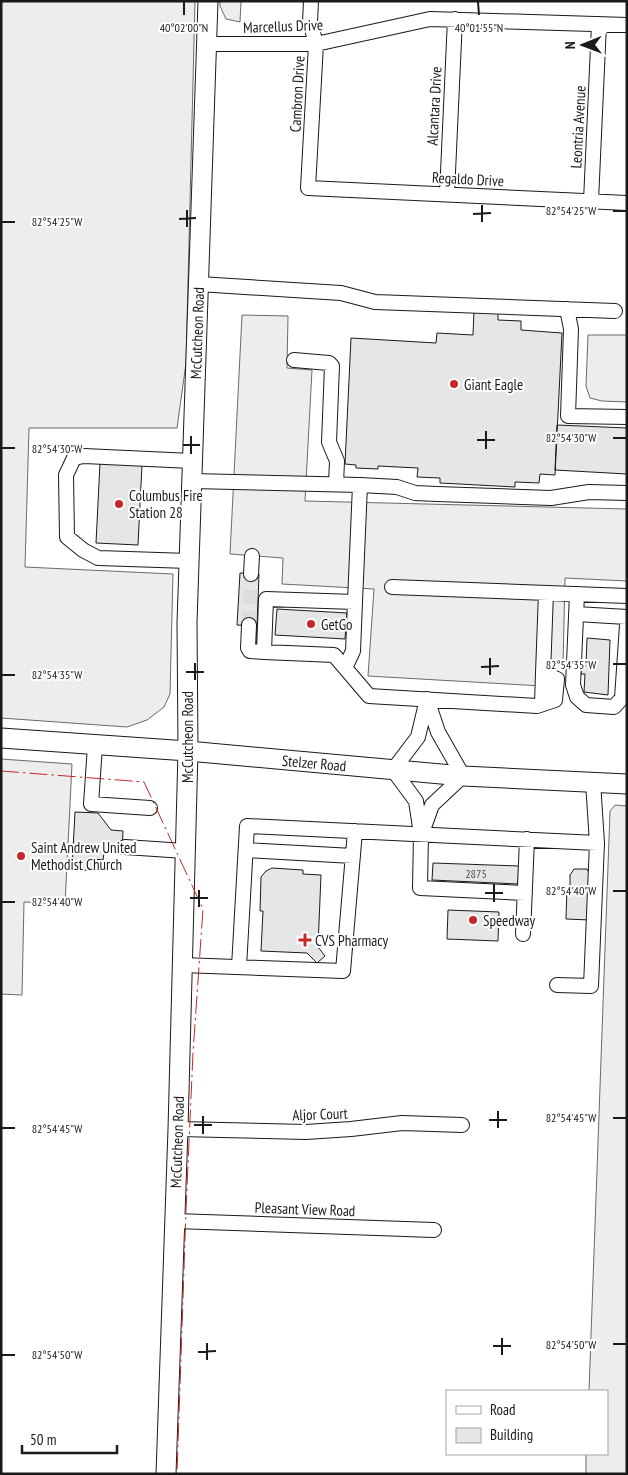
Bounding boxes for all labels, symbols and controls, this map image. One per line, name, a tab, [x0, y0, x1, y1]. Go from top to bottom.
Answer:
street label: Marcellus Drive	[243, 15, 323, 37]
text: 40°02'00"N	[160, 20, 208, 35]
text: 40°01'55"N	[455, 20, 503, 35]
north arrow	[558, 20, 608, 70]
text: N	[561, 41, 579, 49]
street label: Cambron Drive	[286, 55, 308, 133]
street label: Alcantara Drive	[422, 66, 446, 146]
street label: Leontria Avenue	[566, 85, 590, 169]
street label: Regaldo Drive	[432, 168, 504, 190]
text: 82°54'25"W	[546, 203, 596, 218]
text: 82°54'25"W	[32, 214, 82, 229]
street label: McCutcheon Road	[186, 287, 208, 379]
place label: Giant Eagle	[464, 375, 523, 394]
marker: Giant Eagle	[448, 378, 460, 390]
text: 82°54'30"W	[546, 430, 596, 445]
text: 82°54'30"W	[32, 441, 82, 456]
place label: Columbus Fire Station 28	[129, 486, 203, 522]
marker: Columbus Fire Station 28	[113, 498, 125, 510]
place label: GetGo	[321, 615, 353, 634]
marker: GetGo	[305, 618, 317, 630]
text: 82°54'35"W	[546, 657, 596, 672]
text: 82°54'35"W	[32, 667, 82, 682]
street label: McCutcheon Road	[178, 691, 197, 783]
street label: Stelzer Road	[281, 751, 347, 775]
place label: Saint Andrew United Methodist Church	[31, 838, 137, 874]
marker: Saint Andrew United Methodist Church	[15, 850, 27, 862]
house number: 2875	[465, 866, 487, 881]
text: 82°54'40"W	[546, 883, 596, 898]
text: 82°54'40"W	[32, 894, 82, 909]
place label: Speedway	[483, 911, 536, 930]
marker: Speedway	[467, 914, 479, 926]
place label: CVS Pharmacy	[315, 931, 388, 950]
marker: CVS Pharmacy	[299, 934, 311, 946]
street label: McCutcheon Road	[166, 1096, 188, 1188]
street label: Aljor Court	[292, 1104, 348, 1124]
text: 82°54'45"W	[546, 1110, 596, 1125]
text: 82°54'45"W	[32, 1121, 82, 1136]
street label: Pleasant View Road	[254, 1198, 356, 1220]
text: 82°54'50"W	[546, 1337, 596, 1352]
text: 82°54'50"W	[32, 1347, 82, 1362]
legend	[446, 1390, 608, 1455]
text: Road	[490, 1400, 516, 1419]
scale bar	[22, 1422, 118, 1454]
text: Building	[490, 1425, 533, 1444]
text: 50 m	[30, 1430, 56, 1449]

